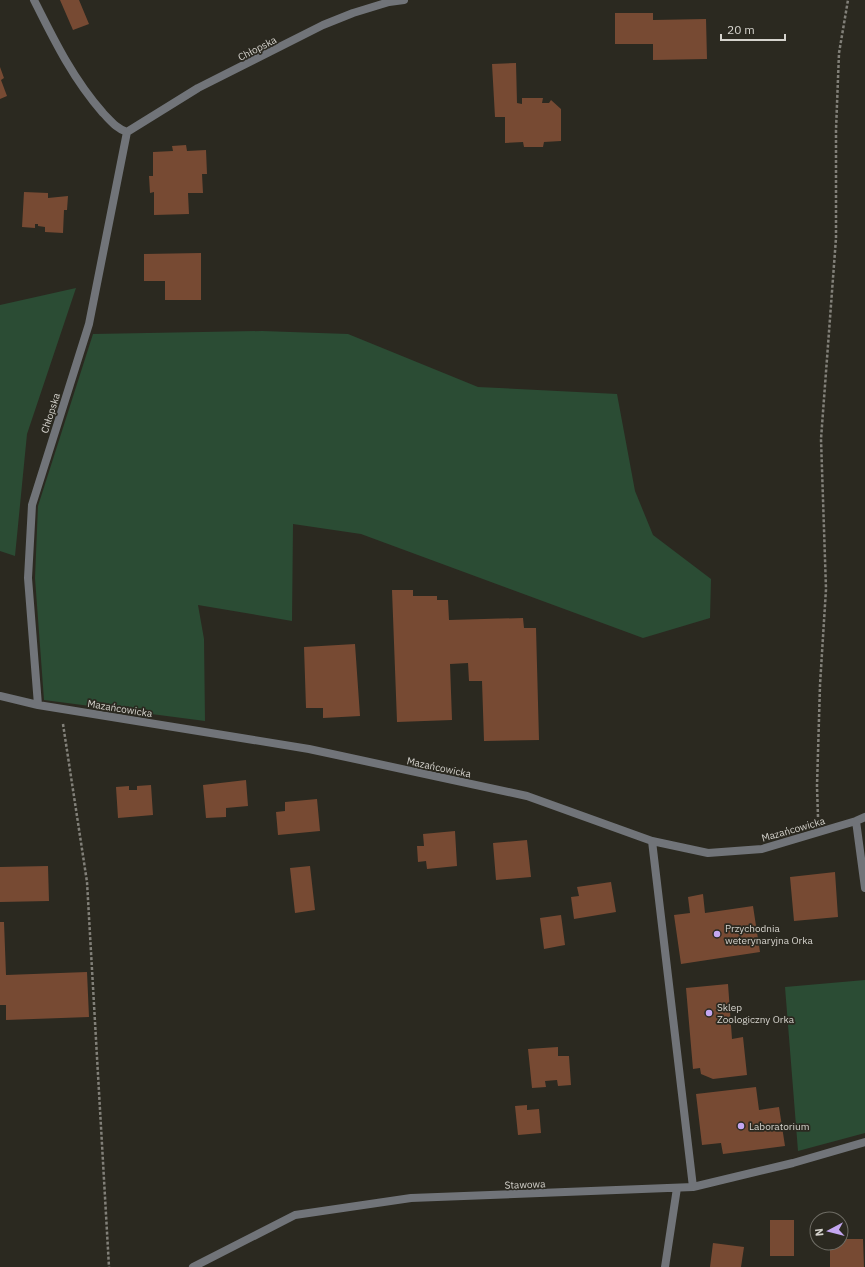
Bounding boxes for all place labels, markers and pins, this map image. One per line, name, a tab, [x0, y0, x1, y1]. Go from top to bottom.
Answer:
place label: Przychodnia weterynaryjna Orka	[725, 922, 813, 947]
marker: Przychodnia weterynaryjna Orka	[712, 929, 722, 939]
place label: Sklep Zoologiczny Orka	[717, 1001, 795, 1026]
marker: Sklep Zoologiczny Orka	[704, 1008, 714, 1018]
place label: Laboratorium	[749, 1120, 809, 1133]
marker: Laboratorium	[736, 1121, 746, 1131]

